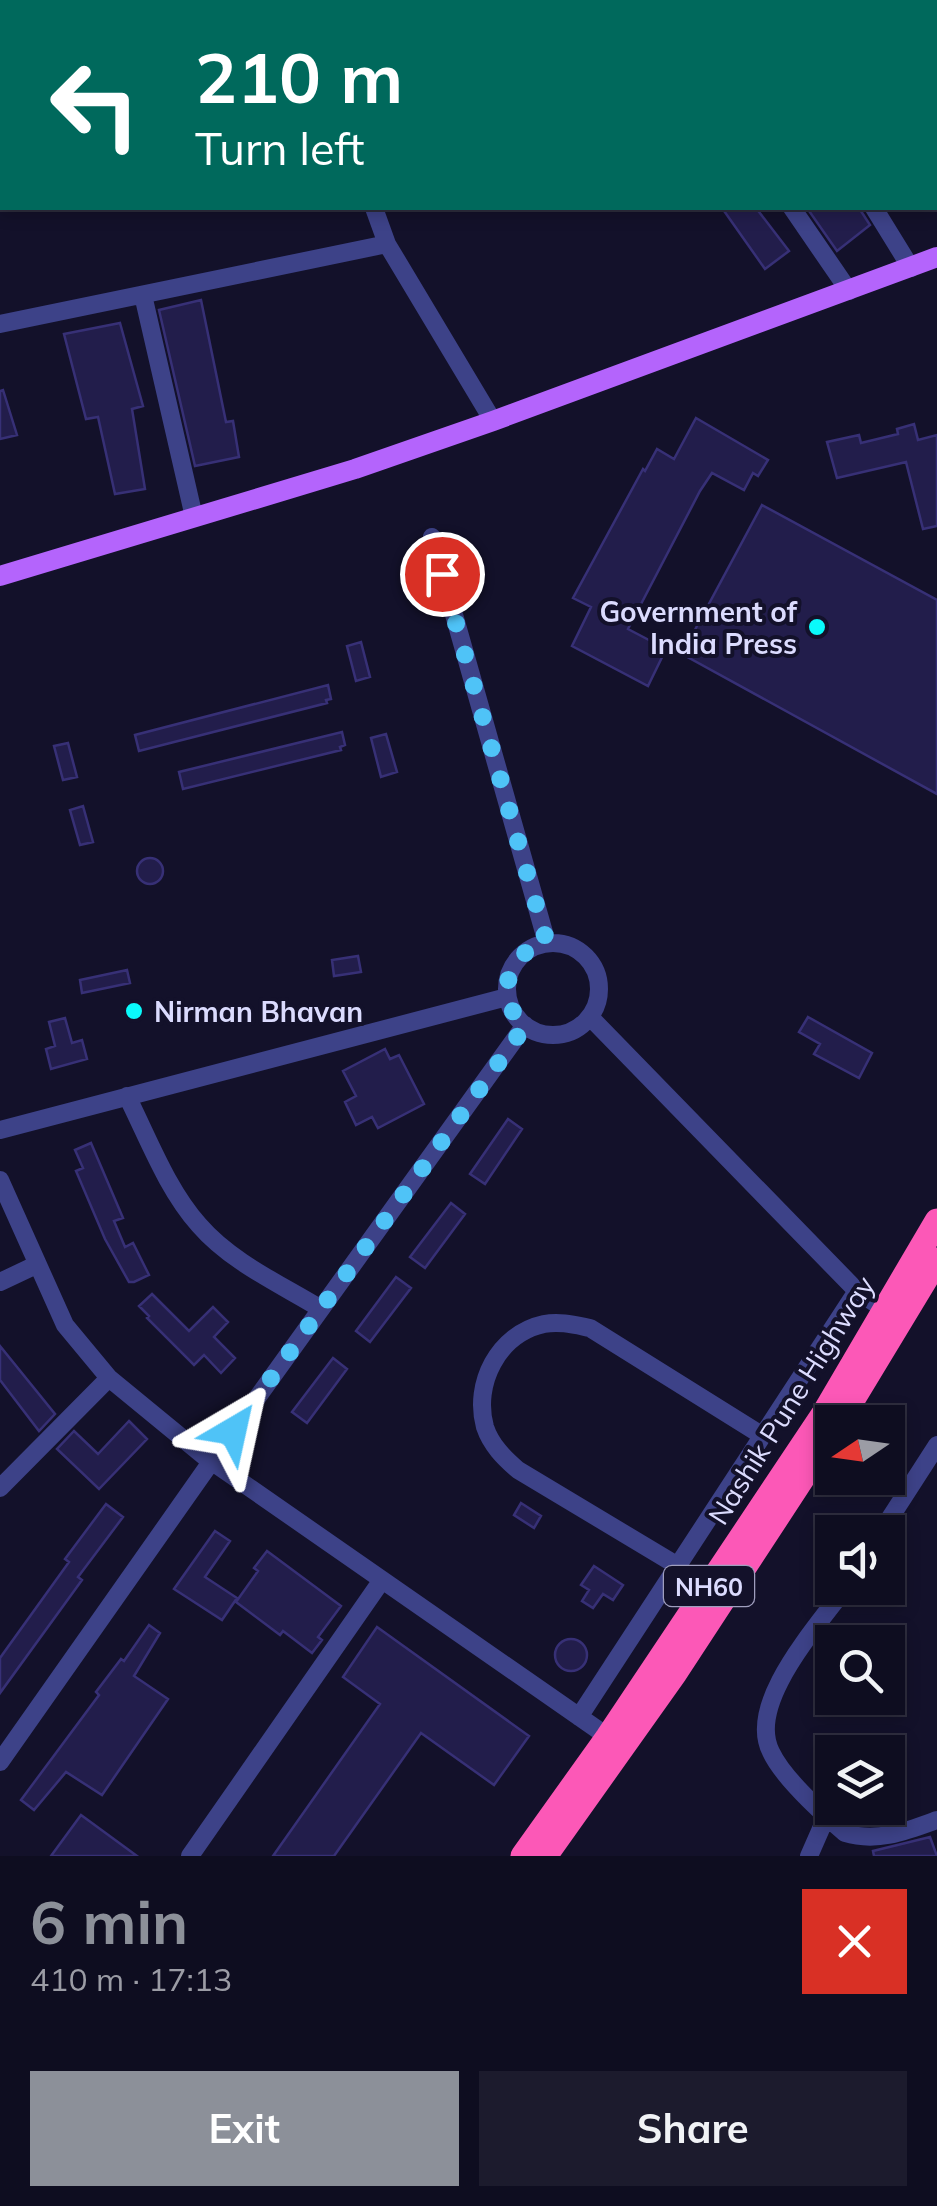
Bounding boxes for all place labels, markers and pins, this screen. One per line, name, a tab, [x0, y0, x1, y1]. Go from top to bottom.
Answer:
pin	[400, 532, 485, 617]
place label: Government of India Press	[599, 594, 798, 661]
marker: Government of India Press	[806, 616, 828, 638]
place label: Nirman Bhavan	[154, 994, 363, 1029]
marker: Nirman Bhavan	[123, 1000, 145, 1022]

